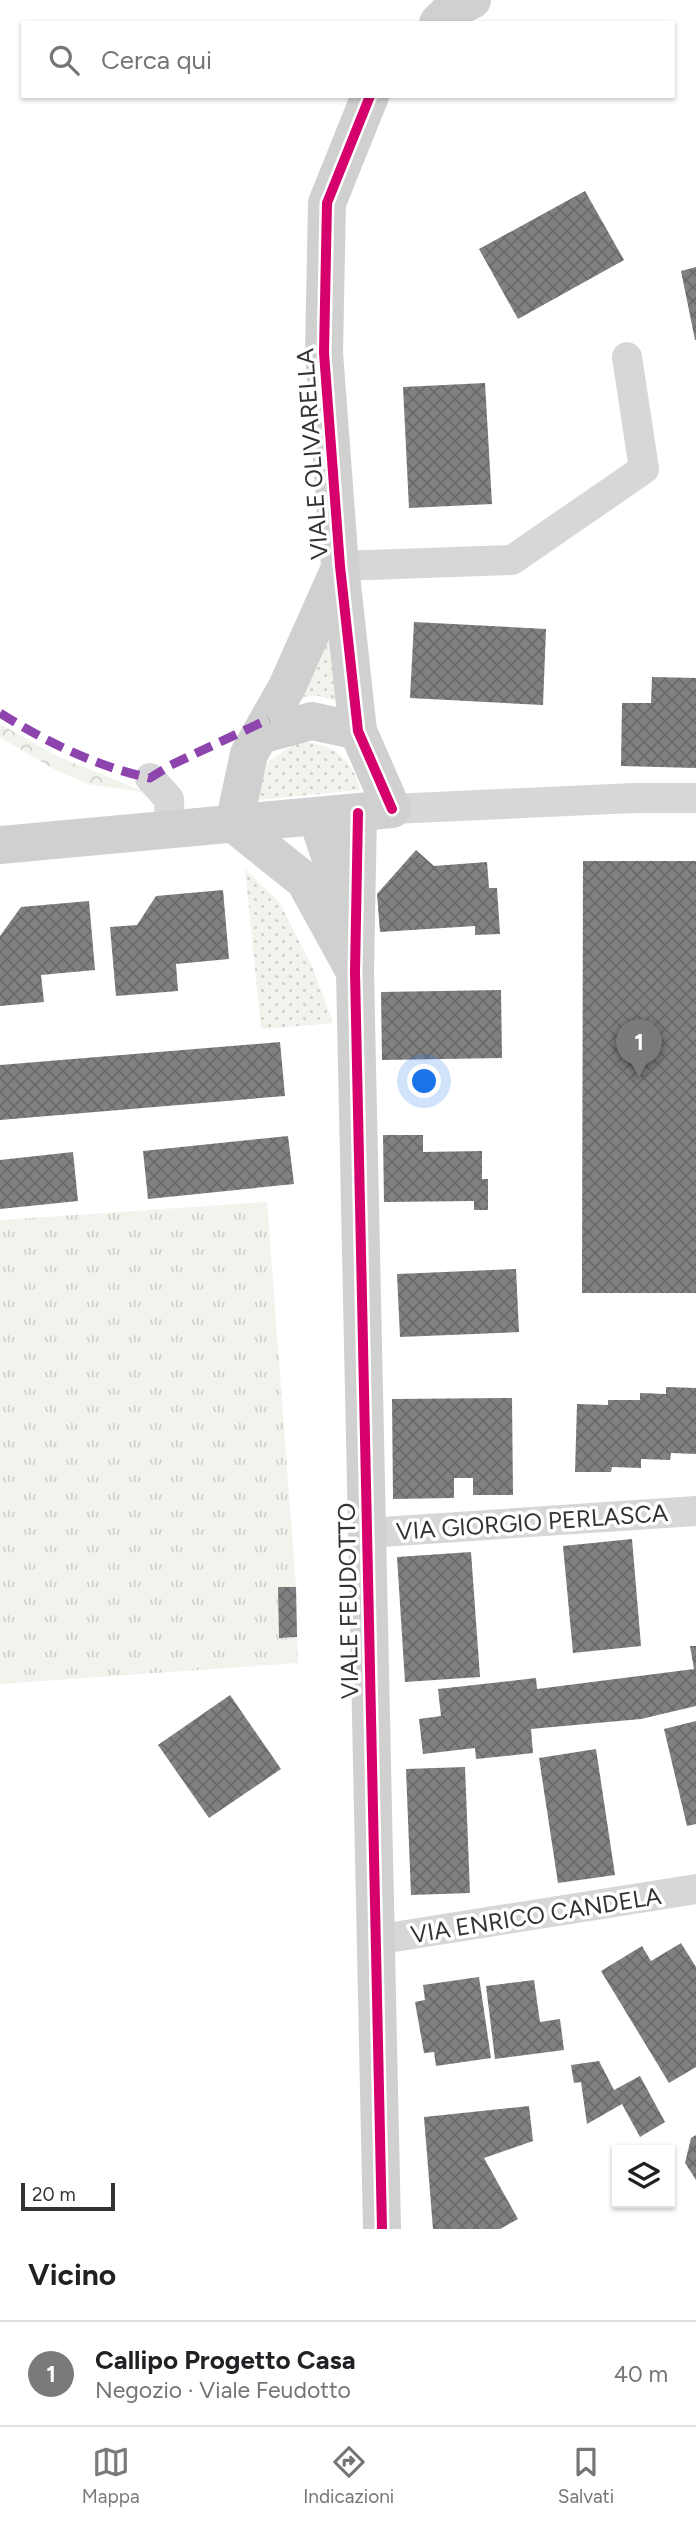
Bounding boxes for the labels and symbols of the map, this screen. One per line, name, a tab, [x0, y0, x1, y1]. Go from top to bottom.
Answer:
street label: VIALE OLIVARELLA	[290, 347, 334, 561]
pin: 1	[616, 1019, 662, 1077]
your location	[407, 1064, 441, 1098]
street label: VIA GIORGIO PERLASCA	[395, 1498, 670, 1546]
street label: VIALE FEUDOTTO	[332, 1503, 364, 1699]
street label: VIA ENRICO CANDELA	[409, 1881, 664, 1949]
scale bar	[21, 2180, 116, 2212]

